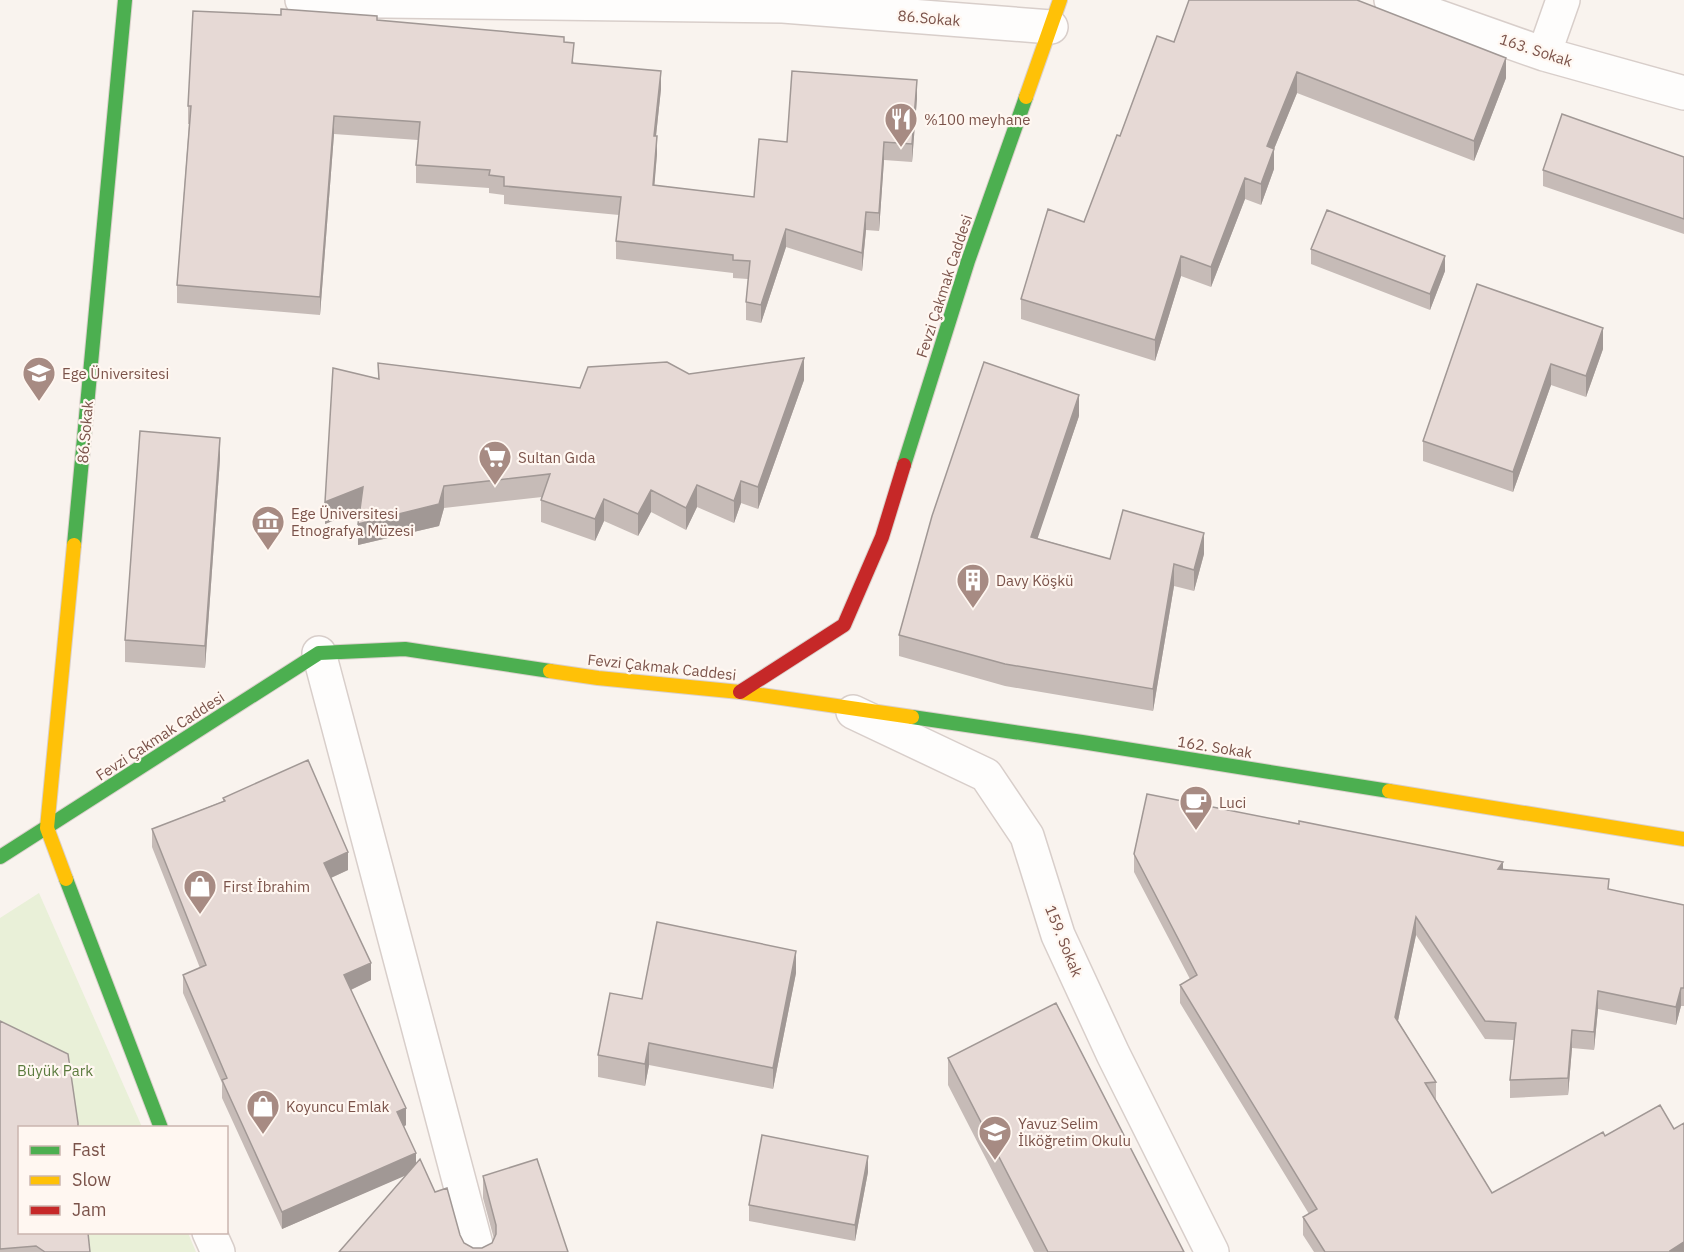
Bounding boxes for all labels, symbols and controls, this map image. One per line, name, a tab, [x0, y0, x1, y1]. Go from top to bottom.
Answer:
street label: 86.Sokak	[897, 6, 961, 30]
street label: 163. Sokak	[1497, 29, 1575, 71]
restaurant icon: %100 meyhane	[883, 101, 919, 148]
place label: %100 meyhane	[924, 110, 1030, 129]
street label: Fevzi Çakmak Caddesi	[912, 212, 976, 360]
school or university icon: Ege Üniversitesi	[21, 355, 57, 402]
place label: Ege Üniversitesi	[62, 364, 169, 383]
street label: 86.Sokak	[73, 400, 97, 464]
supermarket icon: Sultan Gıda	[477, 439, 513, 486]
place label: Sultan Gıda	[518, 448, 595, 467]
museum icon: Ege Üniversitesi Etnografya Müzesi	[250, 504, 286, 551]
place label: Ege Üniversitesi Etnografya Müzesi	[291, 504, 414, 540]
building icon: Davy Köşkü	[955, 562, 991, 609]
place label: Davy Köşkü	[996, 571, 1073, 590]
street label: Fevzi Çakmak Caddesi	[587, 650, 737, 684]
street label: Fevzi Çakmak Caddesi	[92, 687, 228, 785]
street label: 162. Sokak	[1176, 732, 1254, 762]
cafe icon: Luci	[1178, 784, 1214, 831]
place label: Luci	[1219, 793, 1246, 812]
shop icon: First İbrahim	[182, 868, 218, 915]
place label: First İbrahim	[223, 877, 310, 896]
street label: 159. Sokak	[1041, 902, 1087, 980]
park label: Büyük Park	[17, 1061, 93, 1080]
shop icon: Koyuncu Emlak	[245, 1088, 281, 1135]
place label: Koyuncu Emlak	[286, 1097, 390, 1116]
school or university icon: Yavuz Selim İlköğretim Okulu	[977, 1114, 1013, 1161]
place label: Yavuz Selim İlköğretim Okulu	[1018, 1114, 1131, 1150]
legend	[18, 1126, 228, 1234]
text: Fast	[72, 1138, 106, 1161]
text: Slow	[72, 1168, 111, 1191]
text: Jam	[72, 1198, 107, 1221]

